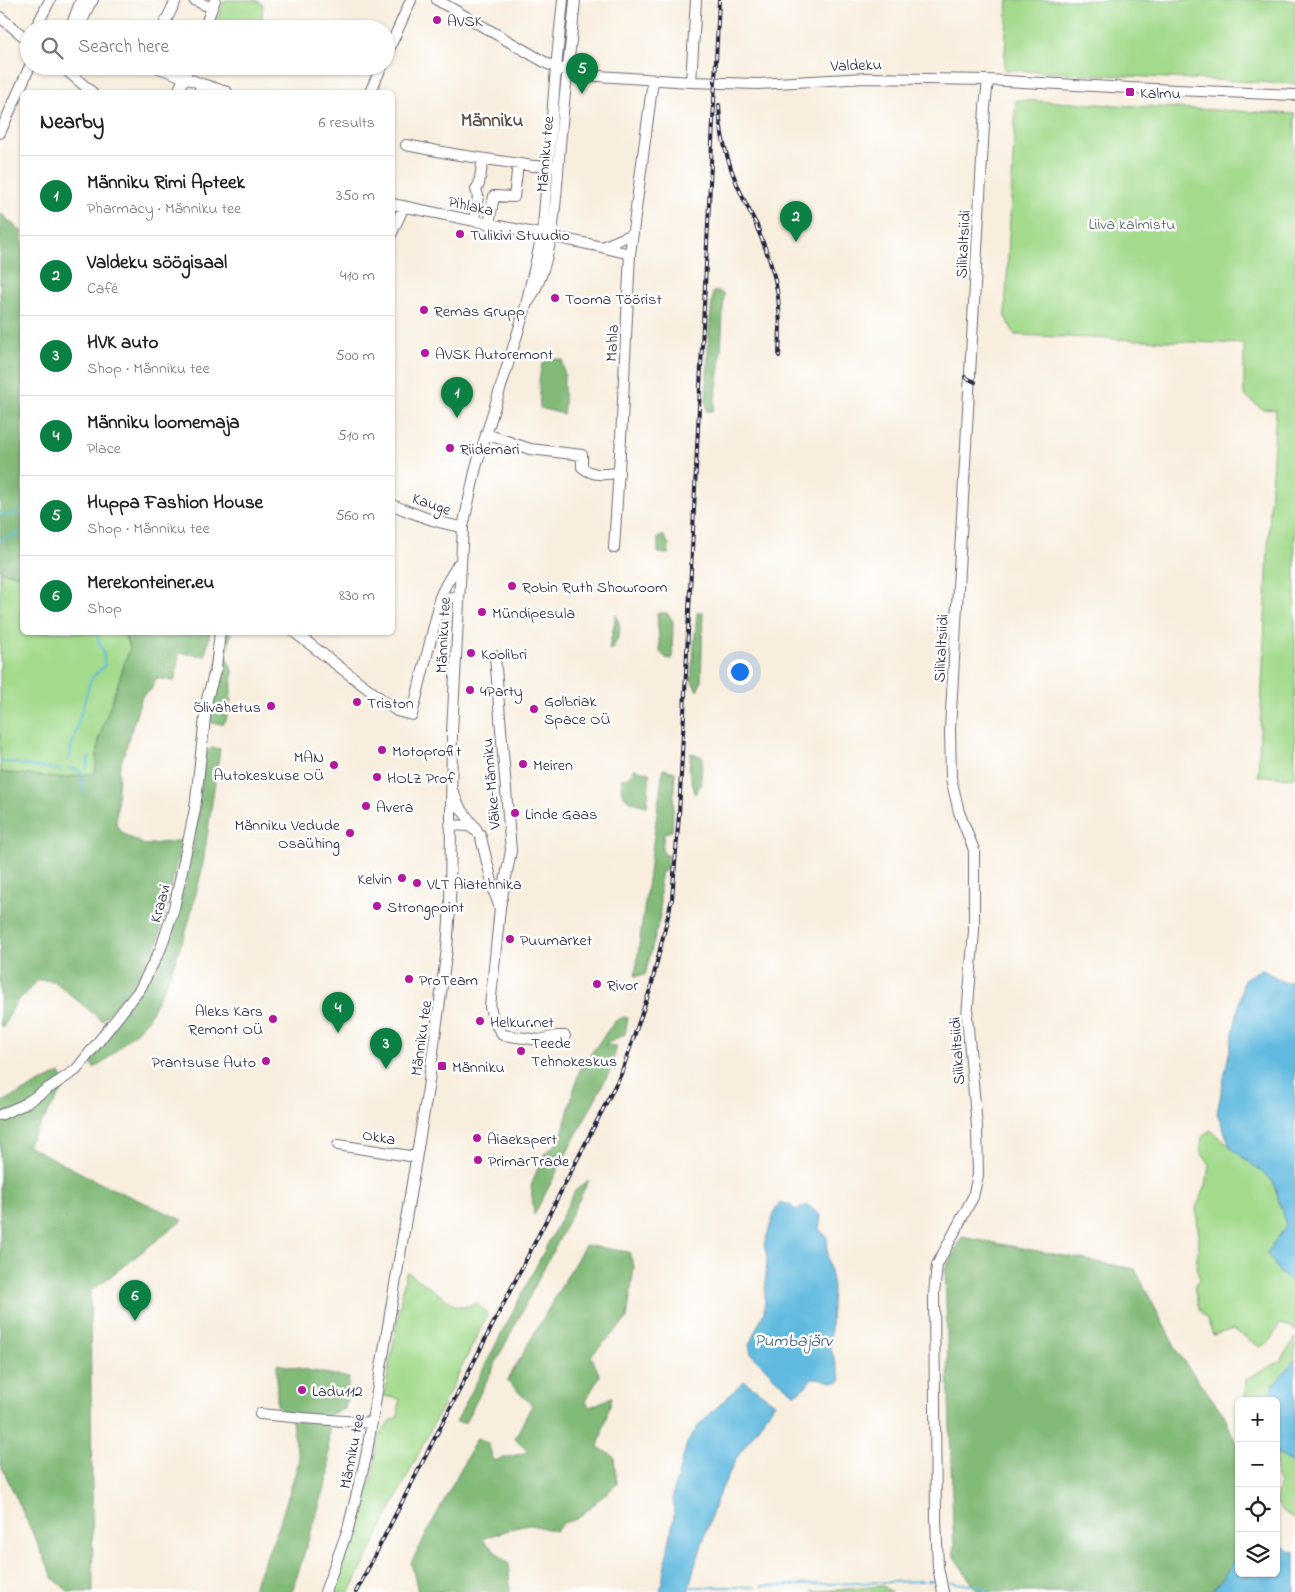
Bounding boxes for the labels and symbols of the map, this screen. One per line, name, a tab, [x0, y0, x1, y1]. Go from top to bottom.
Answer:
place label: AVSK	[447, 10, 483, 34]
marker: AVSK	[431, 14, 443, 26]
pin: 5	[566, 53, 598, 94]
street label: Valdeku	[829, 53, 882, 79]
place label: Kalmu	[1140, 82, 1181, 106]
marker: Kalmu	[1124, 86, 1136, 98]
district label: Männiku	[461, 108, 523, 135]
street label: Männiku tee	[531, 114, 561, 193]
street label: Pihlaka	[446, 190, 495, 223]
pin: 2	[780, 201, 812, 242]
street label: Silikaltsiidi	[950, 209, 978, 279]
park label: Liiva kalmistu	[1089, 213, 1175, 237]
place label: Tulikivi Stuudio	[470, 224, 570, 248]
marker: Tulikivi Stuudio	[454, 228, 466, 240]
place label: Tooma Töörist	[565, 288, 662, 312]
marker: Tooma Töörist	[549, 292, 561, 304]
place label: Remas Grupp	[434, 300, 525, 324]
marker: Remas Grupp	[418, 304, 430, 316]
street label: Mahla	[600, 324, 626, 362]
place label: AVSK Autoremont	[435, 343, 554, 367]
marker: AVSK Autoremont	[419, 347, 431, 359]
pin: 1	[441, 377, 473, 418]
place label: Riidemari	[460, 438, 520, 462]
marker: Riidemari	[444, 442, 456, 454]
street label: Kauge	[409, 487, 455, 523]
place label: Robin Ruth Showroom	[522, 576, 668, 600]
marker: Robin Ruth Showroom	[506, 580, 518, 592]
street label: Männiku tee	[430, 596, 458, 674]
place label: Mündipesula	[492, 602, 575, 626]
marker: Mündipesula	[476, 606, 488, 618]
street label: Silikaltsiidi	[928, 613, 956, 683]
place label: Koolibri	[481, 643, 527, 667]
marker: Koolibri	[465, 647, 477, 659]
your location	[727, 659, 753, 685]
place label: 4Party	[480, 680, 523, 704]
marker: 4Party	[464, 684, 476, 696]
place label: Golbriak Space OÜ	[544, 690, 611, 732]
place label: Triston	[367, 692, 414, 716]
place label: Õlivahetus	[193, 696, 261, 720]
marker: Triston	[351, 696, 363, 708]
marker: Õlivahetus	[265, 700, 277, 712]
marker: Golbriak Space OÜ	[528, 703, 540, 715]
street label: Väike-Männiku	[476, 737, 508, 831]
place label: Motoprofit	[392, 740, 462, 764]
marker: Motoprofit	[376, 744, 388, 756]
place label: MAN Autokeskuse OÜ	[213, 746, 324, 788]
place label: Meiren	[533, 754, 573, 778]
marker: Meiren	[517, 758, 529, 770]
marker: MAN Autokeskuse OÜ	[328, 759, 340, 771]
place label: HOLZ Prof	[387, 767, 455, 791]
marker: HOLZ Prof	[371, 771, 383, 783]
place label: Avera	[376, 796, 413, 820]
marker: Avera	[360, 800, 372, 812]
place label: Linde Gaas	[525, 803, 597, 827]
marker: Linde Gaas	[509, 807, 521, 819]
place label: Männiku Vedude Osaühing	[234, 814, 341, 856]
marker: Männiku Vedude Osaühing	[344, 827, 356, 839]
place label: Kelvin	[357, 868, 392, 892]
marker: Kelvin	[396, 872, 408, 884]
place label: VLT Aiatehnika	[426, 873, 522, 897]
marker: VLT Aiatehnika	[411, 877, 423, 889]
street label: Kraavi	[144, 881, 178, 926]
place label: Strongpoint	[387, 896, 465, 920]
marker: Strongpoint	[371, 900, 383, 912]
place label: Puumarket	[520, 929, 593, 953]
marker: Puumarket	[504, 933, 516, 945]
place label: ProTeam	[419, 969, 478, 993]
marker: ProTeam	[403, 973, 415, 985]
place label: Rivor	[607, 974, 638, 998]
marker: Rivor	[591, 978, 603, 990]
pin: 4	[322, 992, 354, 1033]
street label: Männiku tee	[405, 998, 439, 1078]
place label: Aleks Kars Remont OÜ	[188, 1000, 263, 1042]
place label: Helkur.net	[490, 1011, 555, 1035]
marker: Aleks Kars Remont OÜ	[267, 1013, 279, 1025]
marker: Helkur.net	[474, 1015, 486, 1027]
street label: Silikaltsiidi	[944, 1016, 972, 1086]
pin: 3	[370, 1028, 402, 1069]
place label: Teede Tehnokeskus	[531, 1032, 617, 1074]
marker: Teede Tehnokeskus	[515, 1045, 527, 1057]
place label: Prantsuse Auto	[152, 1051, 256, 1075]
marker: Prantsuse Auto	[260, 1055, 272, 1067]
place label: Männiku	[452, 1056, 505, 1080]
marker: Männiku	[436, 1060, 448, 1072]
street label: Okka	[360, 1124, 397, 1152]
place label: Aiaekspert	[487, 1128, 558, 1152]
marker: Aiaekspert	[471, 1132, 483, 1144]
place label: PrimarTrade	[488, 1150, 570, 1174]
marker: PrimarTrade	[472, 1154, 484, 1166]
pin: 6	[119, 1280, 151, 1321]
water label: Pumbajärv	[754, 1329, 834, 1355]
place label: Ladu112	[312, 1380, 363, 1404]
marker: Ladu112	[296, 1384, 308, 1396]
street label: Männiku tee	[334, 1411, 372, 1491]

